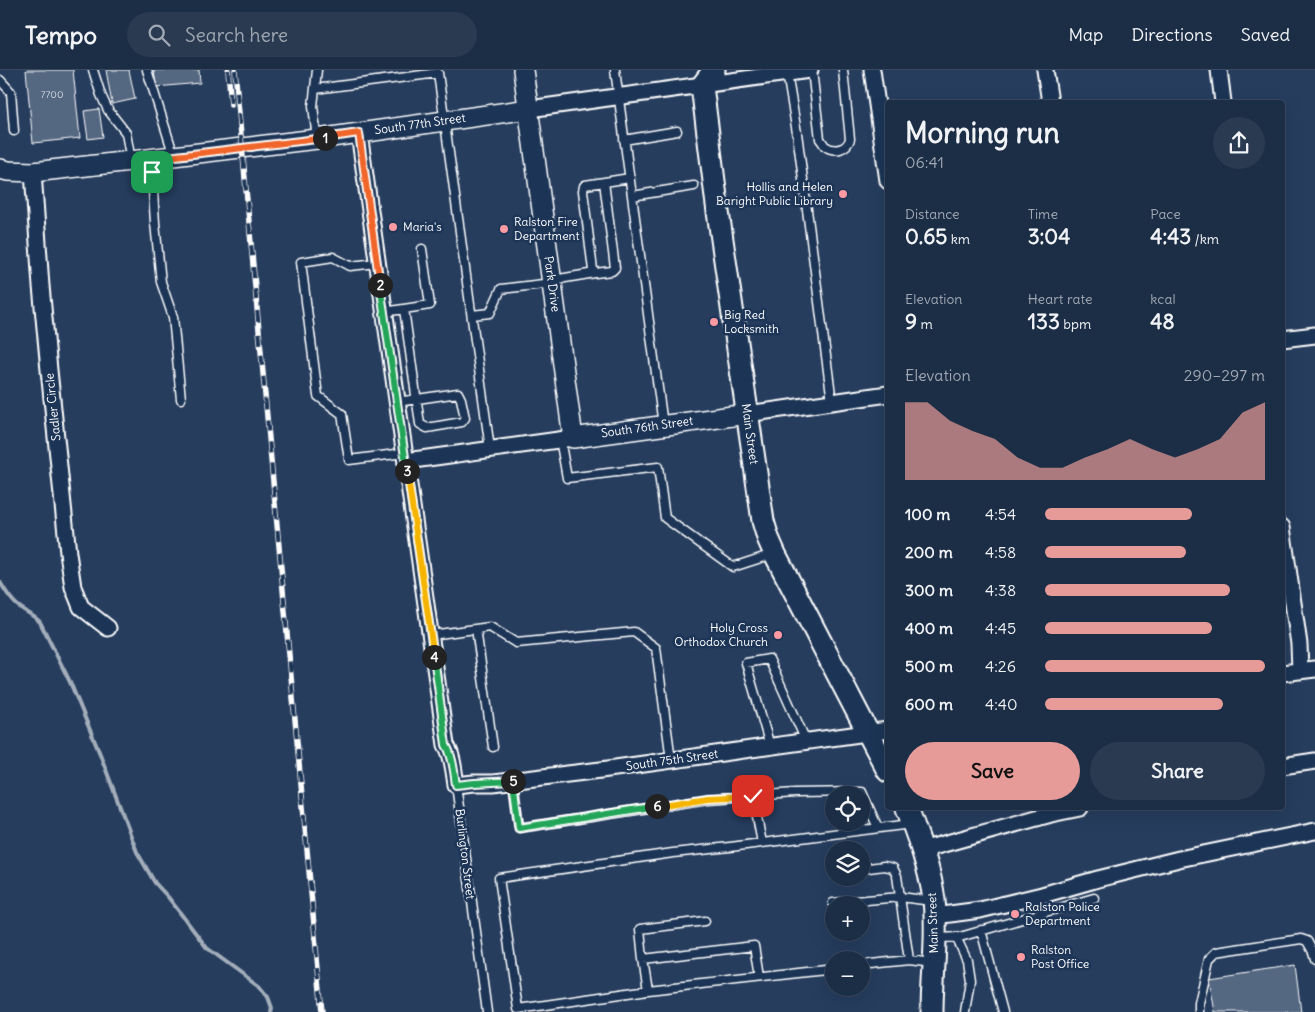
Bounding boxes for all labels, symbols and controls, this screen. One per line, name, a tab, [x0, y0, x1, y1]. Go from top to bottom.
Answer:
search box	[127, 12, 477, 57]
text: Tempo	[25, 20, 97, 50]
icon: search	[145, 21, 173, 49]
text: Search here	[185, 23, 288, 47]
text: Map	[1068, 23, 1103, 46]
text: Directions	[1131, 23, 1213, 46]
text: Saved	[1241, 23, 1290, 46]
house number: 7700	[41, 88, 63, 101]
street label: South 77th Street	[373, 110, 466, 137]
text: Morning run	[905, 115, 1060, 151]
button: share	[1213, 117, 1265, 169]
pin: 1	[312, 126, 338, 150]
text: 1	[323, 129, 328, 147]
pin	[131, 151, 173, 193]
text: 06:41	[905, 152, 944, 172]
icon: arrive	[138, 158, 166, 186]
place label: Hollis and Helen Baright Public Library	[716, 179, 833, 208]
marker: Hollis and Helen Baright Public Library	[837, 188, 849, 200]
text: Distance	[905, 205, 960, 223]
text: Time	[1028, 205, 1058, 223]
text: Pace	[1150, 205, 1181, 223]
place label: Ralston Fire Department	[514, 214, 580, 243]
place label: Maria's	[403, 219, 442, 234]
marker: Maria's	[387, 221, 399, 233]
marker: Ralston Fire Department	[498, 223, 510, 235]
text: 0.65	[905, 223, 947, 250]
text: 3:04	[1028, 223, 1070, 250]
text: 4:43	[1150, 223, 1191, 250]
text: km	[947, 230, 970, 248]
text: /km	[1191, 230, 1219, 248]
street label: Park Drive	[541, 255, 564, 313]
pin: 2	[368, 272, 392, 298]
text: 2	[377, 276, 384, 294]
text: Elevation	[905, 290, 962, 308]
text: Heart rate	[1028, 290, 1093, 308]
text: kcal	[1150, 290, 1176, 308]
place label: Big Red Locksmith	[724, 307, 779, 336]
text: 9	[905, 308, 917, 335]
text: 133	[1028, 308, 1060, 335]
text: 48	[1150, 308, 1175, 335]
text: m	[917, 315, 933, 333]
text: bpm	[1060, 315, 1091, 333]
marker: Big Red Locksmith	[708, 316, 720, 328]
text: Elevation	[905, 365, 971, 385]
text: 290–297 m	[1184, 365, 1265, 385]
street label: Sadler Circle	[41, 372, 64, 442]
street label: Main Street	[739, 403, 762, 465]
street label: South 76th Street	[600, 413, 694, 440]
pin: 3	[394, 458, 420, 484]
text: 3	[404, 462, 411, 480]
text: 100 m	[905, 504, 950, 524]
text: 4:54	[985, 504, 1016, 524]
text: 200 m	[905, 542, 953, 562]
text: 4:58	[985, 542, 1016, 562]
text: 300 m	[905, 580, 953, 600]
text: 4:38	[985, 580, 1016, 600]
text: 400 m	[905, 618, 953, 638]
text: 4:45	[985, 618, 1016, 638]
place label: Holy Cross Orthodox Church	[674, 620, 768, 649]
marker: Holy Cross Orthodox Church	[772, 629, 784, 641]
pin: 4	[422, 644, 446, 670]
text: 4	[430, 648, 439, 666]
text: 500 m	[905, 656, 953, 676]
text: 4:26	[985, 656, 1016, 676]
text: 600 m	[905, 694, 953, 714]
text: 4:40	[985, 694, 1018, 714]
button: Save	[905, 742, 1080, 800]
button: Share	[1090, 742, 1265, 800]
street label: South 75th Street	[625, 746, 719, 773]
pin: 5	[500, 768, 526, 794]
text: 5	[509, 772, 518, 790]
pin	[732, 775, 774, 817]
icon: check	[739, 782, 767, 810]
map controls	[825, 786, 870, 996]
button: locate	[825, 786, 870, 831]
pin: 6	[644, 794, 670, 818]
text: 6	[653, 797, 662, 815]
street label: Burlington Street	[452, 808, 479, 900]
button: layers	[825, 841, 870, 886]
street label: Main Street	[924, 892, 941, 954]
button: +	[825, 896, 870, 941]
place label: Ralston Police Department	[1025, 899, 1100, 928]
marker: Ralston Police Department	[1009, 908, 1021, 920]
place label: Ralston Post Office	[1031, 942, 1089, 971]
button: −	[825, 951, 870, 996]
marker: Ralston Post Office	[1015, 951, 1027, 963]

